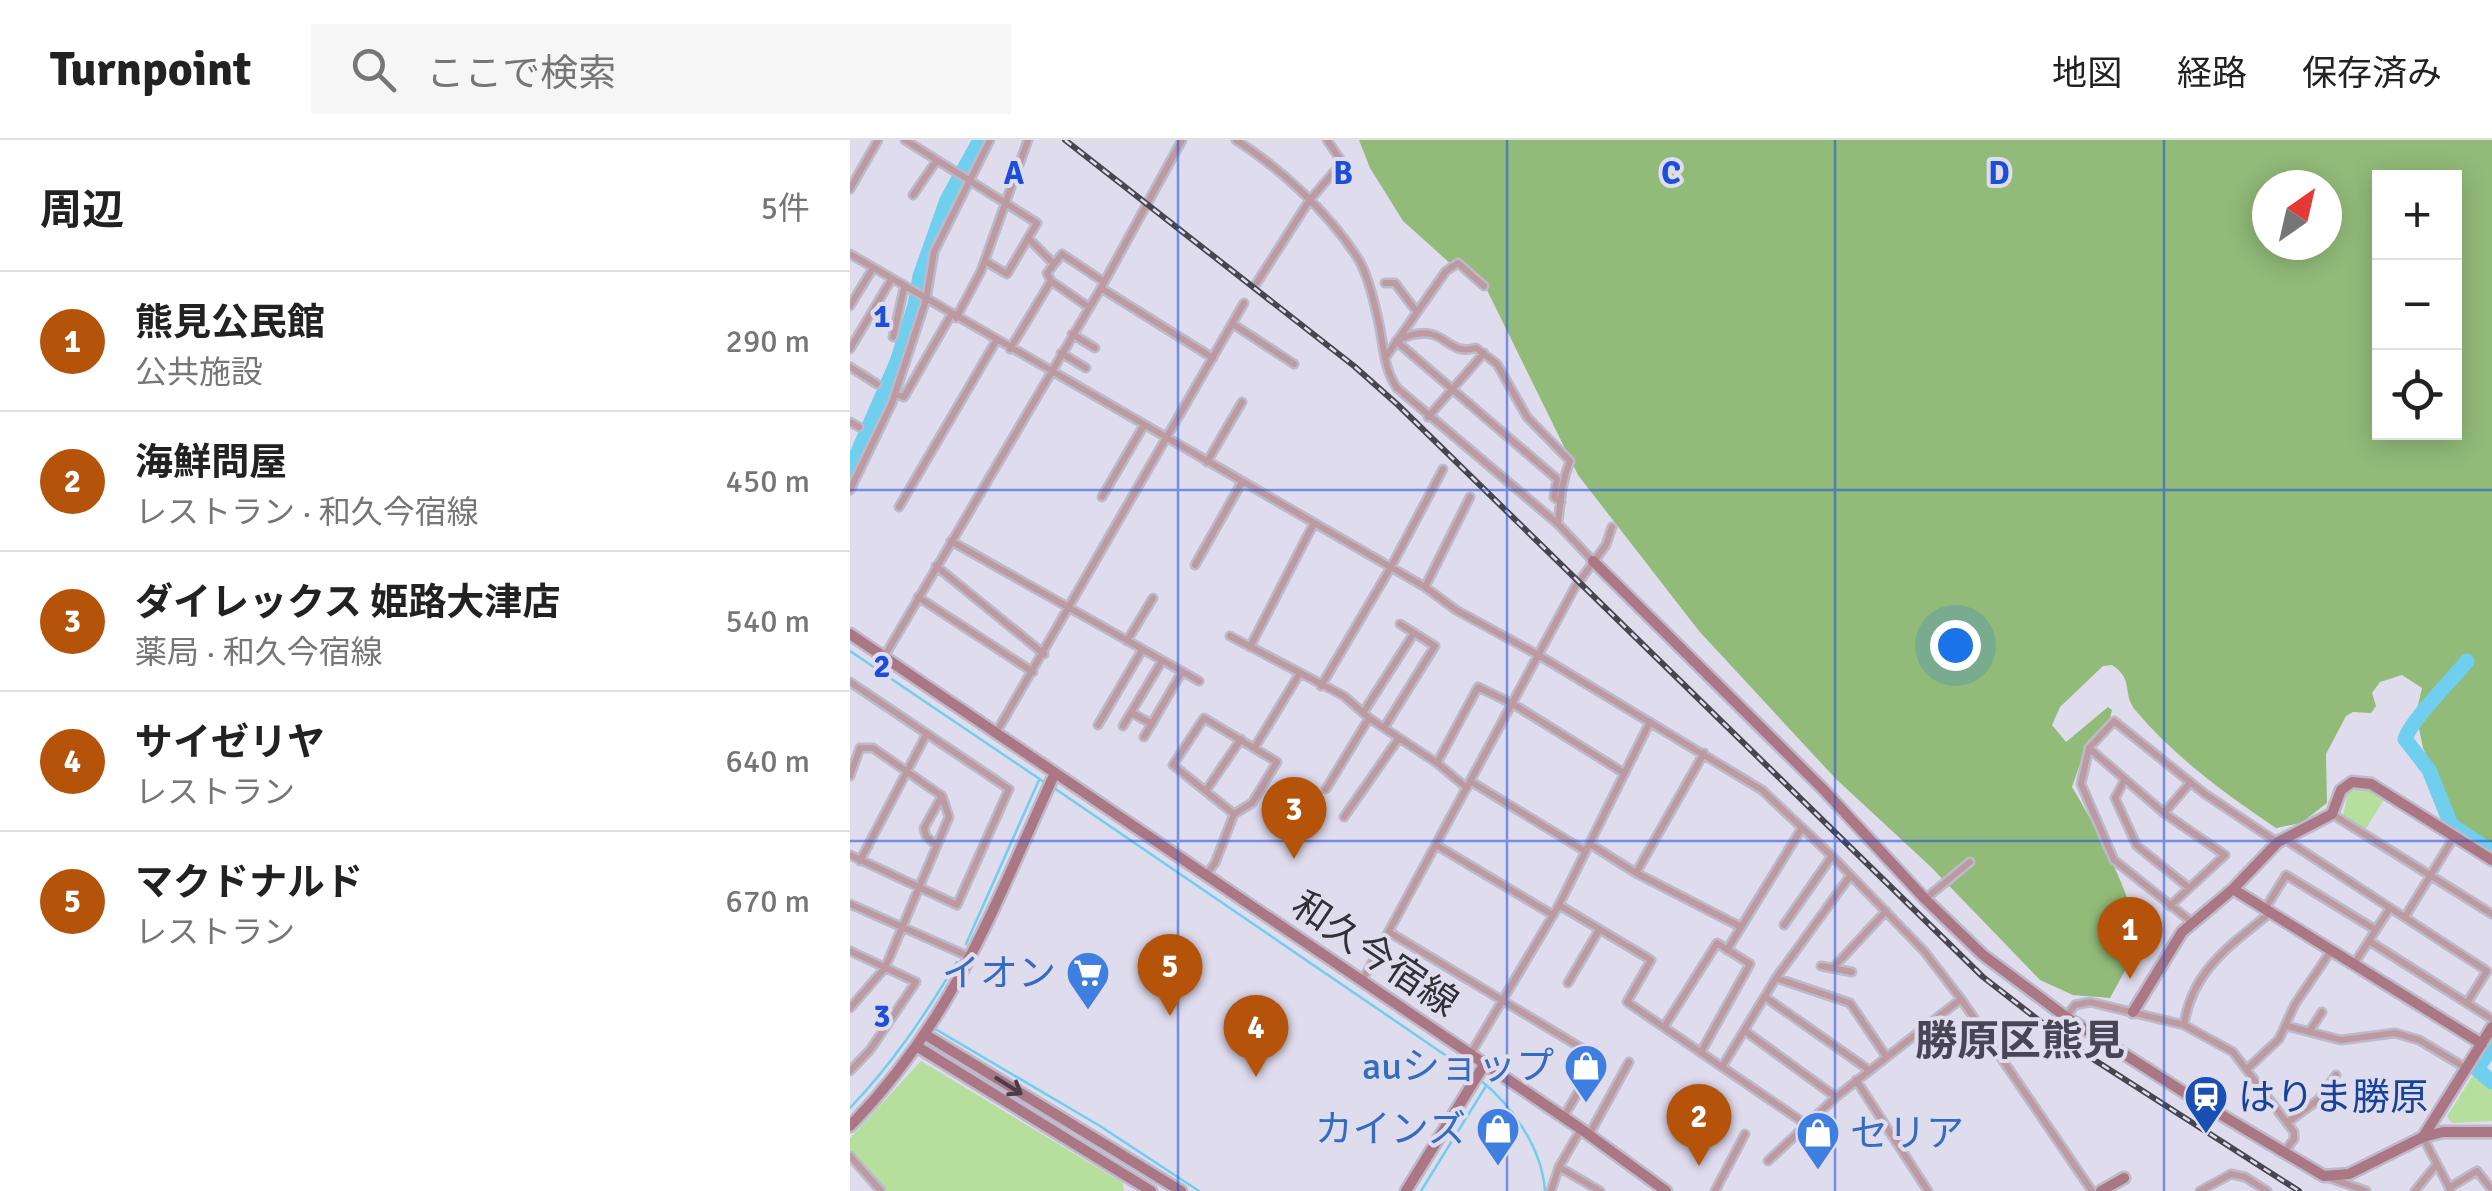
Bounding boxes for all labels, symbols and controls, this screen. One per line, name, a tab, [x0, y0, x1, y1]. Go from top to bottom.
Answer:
search box	[311, 24, 1011, 114]
text: Turnpoint	[50, 40, 251, 99]
icon: search	[346, 42, 401, 97]
text: ここで検索	[426, 50, 616, 97]
text: 地図	[2052, 52, 2122, 95]
text: 経路	[2177, 52, 2247, 95]
text: 保存済み	[2302, 52, 2442, 95]
text: A	[1004, 154, 1025, 193]
text: B	[1333, 154, 1353, 193]
text: C	[1661, 154, 1681, 193]
text: D	[1988, 154, 2010, 193]
north arrow	[2252, 170, 2342, 260]
map controls	[2372, 170, 2462, 440]
button: +	[2372, 170, 2462, 260]
text: 周辺	[40, 185, 124, 236]
text: 5件	[761, 189, 810, 228]
button: −	[2372, 260, 2462, 350]
text: 1	[873, 297, 891, 336]
text: 熊見公民館	[135, 299, 325, 346]
text: 1	[64, 322, 81, 361]
text: 290 m	[726, 322, 810, 361]
button: locate	[2372, 350, 2462, 440]
text: 公共施設	[135, 353, 263, 392]
text: 海鮮問屋	[135, 439, 287, 486]
text: 2	[64, 462, 81, 501]
text: 450 m	[726, 462, 810, 501]
text: レストラン · 和久今宿線	[135, 493, 479, 532]
text: ダイレックス 姫路大津店	[135, 579, 560, 626]
text: 3	[64, 602, 81, 641]
text: 540 m	[726, 602, 810, 641]
your location	[1930, 620, 1981, 671]
text: 薬局 · 和久今宿線	[135, 633, 383, 672]
text: 2	[873, 647, 891, 686]
text: サイゼリヤ	[135, 719, 325, 766]
text: 4	[64, 742, 81, 781]
text: 640 m	[726, 742, 810, 781]
text: レストラン	[135, 773, 295, 812]
pin: 3	[1262, 776, 1326, 859]
text: マクドナルド	[135, 859, 363, 906]
street label: 和久今宿線	[1283, 881, 1467, 1027]
text: 5	[64, 882, 81, 921]
text: 670 m	[726, 882, 810, 921]
pin: 1	[2098, 896, 2162, 979]
text: レストラン	[135, 913, 295, 952]
pin: 5	[1138, 934, 1202, 1016]
place label: イオン	[942, 950, 1056, 997]
supermarket icon: イオン	[1065, 950, 1111, 1011]
pin: 4	[1224, 994, 1288, 1077]
text: 3	[873, 997, 891, 1036]
district label: 勝原区熊見	[1915, 1016, 2125, 1067]
place label: auショップ	[1362, 1043, 1554, 1090]
shop icon: auショップ	[1563, 1043, 1609, 1104]
station icon: はりま勝原	[2183, 1074, 2229, 1135]
place label: はりま勝原	[2238, 1074, 2428, 1121]
one-way arrow	[994, 1075, 1023, 1096]
pin: 2	[1666, 1084, 1732, 1166]
place label: カインズ	[1315, 1106, 1466, 1153]
shop icon: カインズ	[1475, 1106, 1521, 1167]
shop icon: セリア	[1795, 1110, 1841, 1171]
place label: セリア	[1850, 1110, 1964, 1157]

